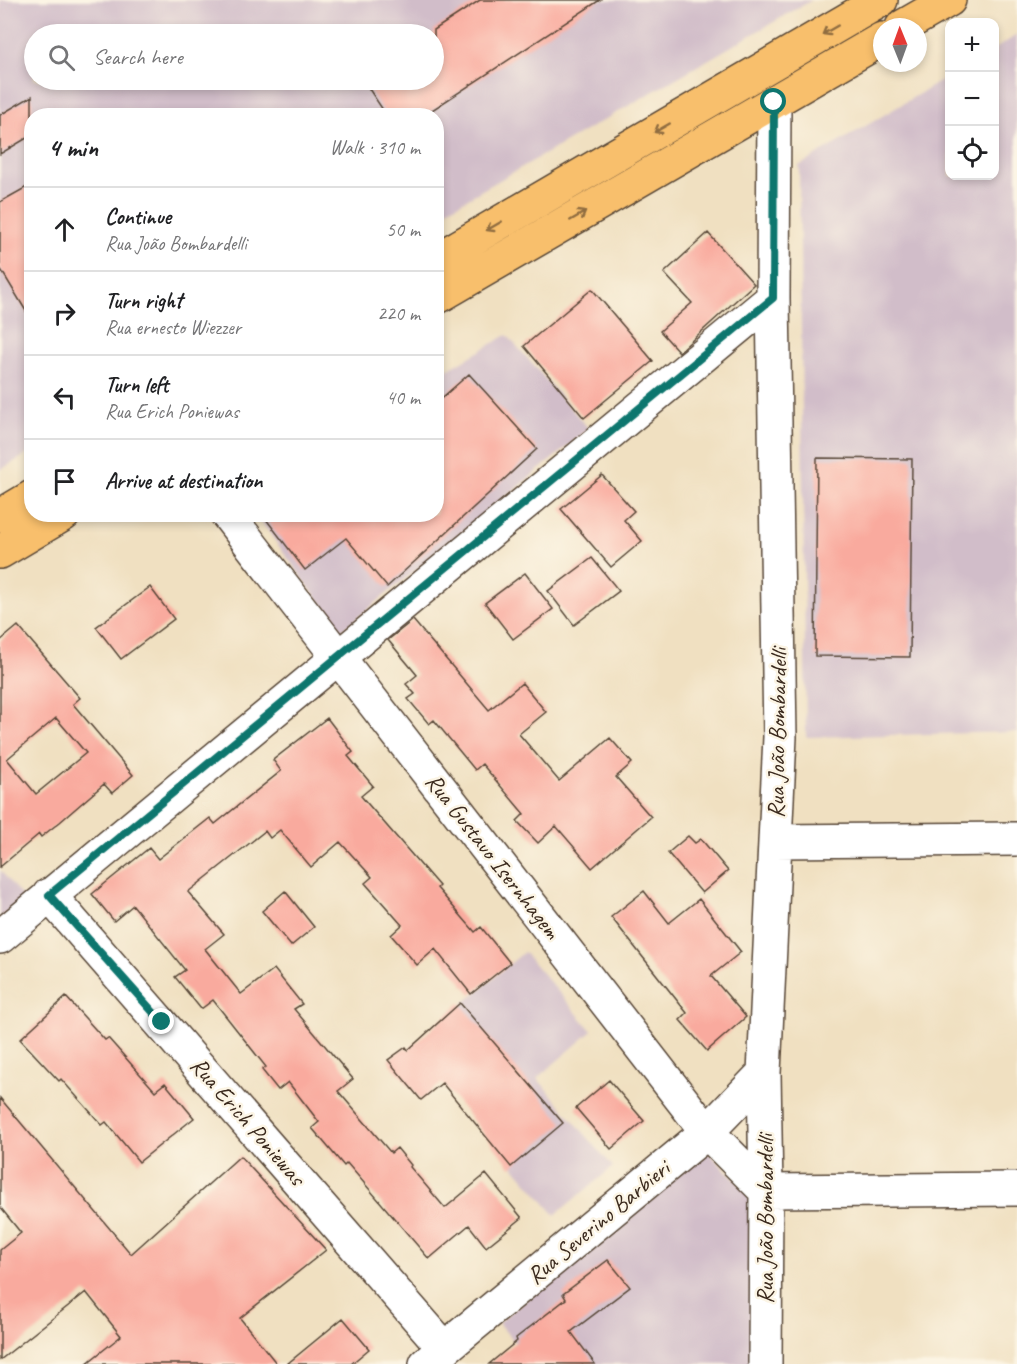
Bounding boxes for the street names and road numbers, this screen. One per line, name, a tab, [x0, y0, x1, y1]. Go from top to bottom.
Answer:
street label: Rua João Bombardelli	[761, 645, 794, 818]
street label: Rua Gustavo Isernhagem	[419, 767, 567, 945]
street label: Rua Erich Poniewas	[184, 1051, 313, 1193]
street label: Rua João Bombardelli	[750, 1131, 780, 1304]
street label: Rua Severino Barbieri	[520, 1152, 677, 1290]

